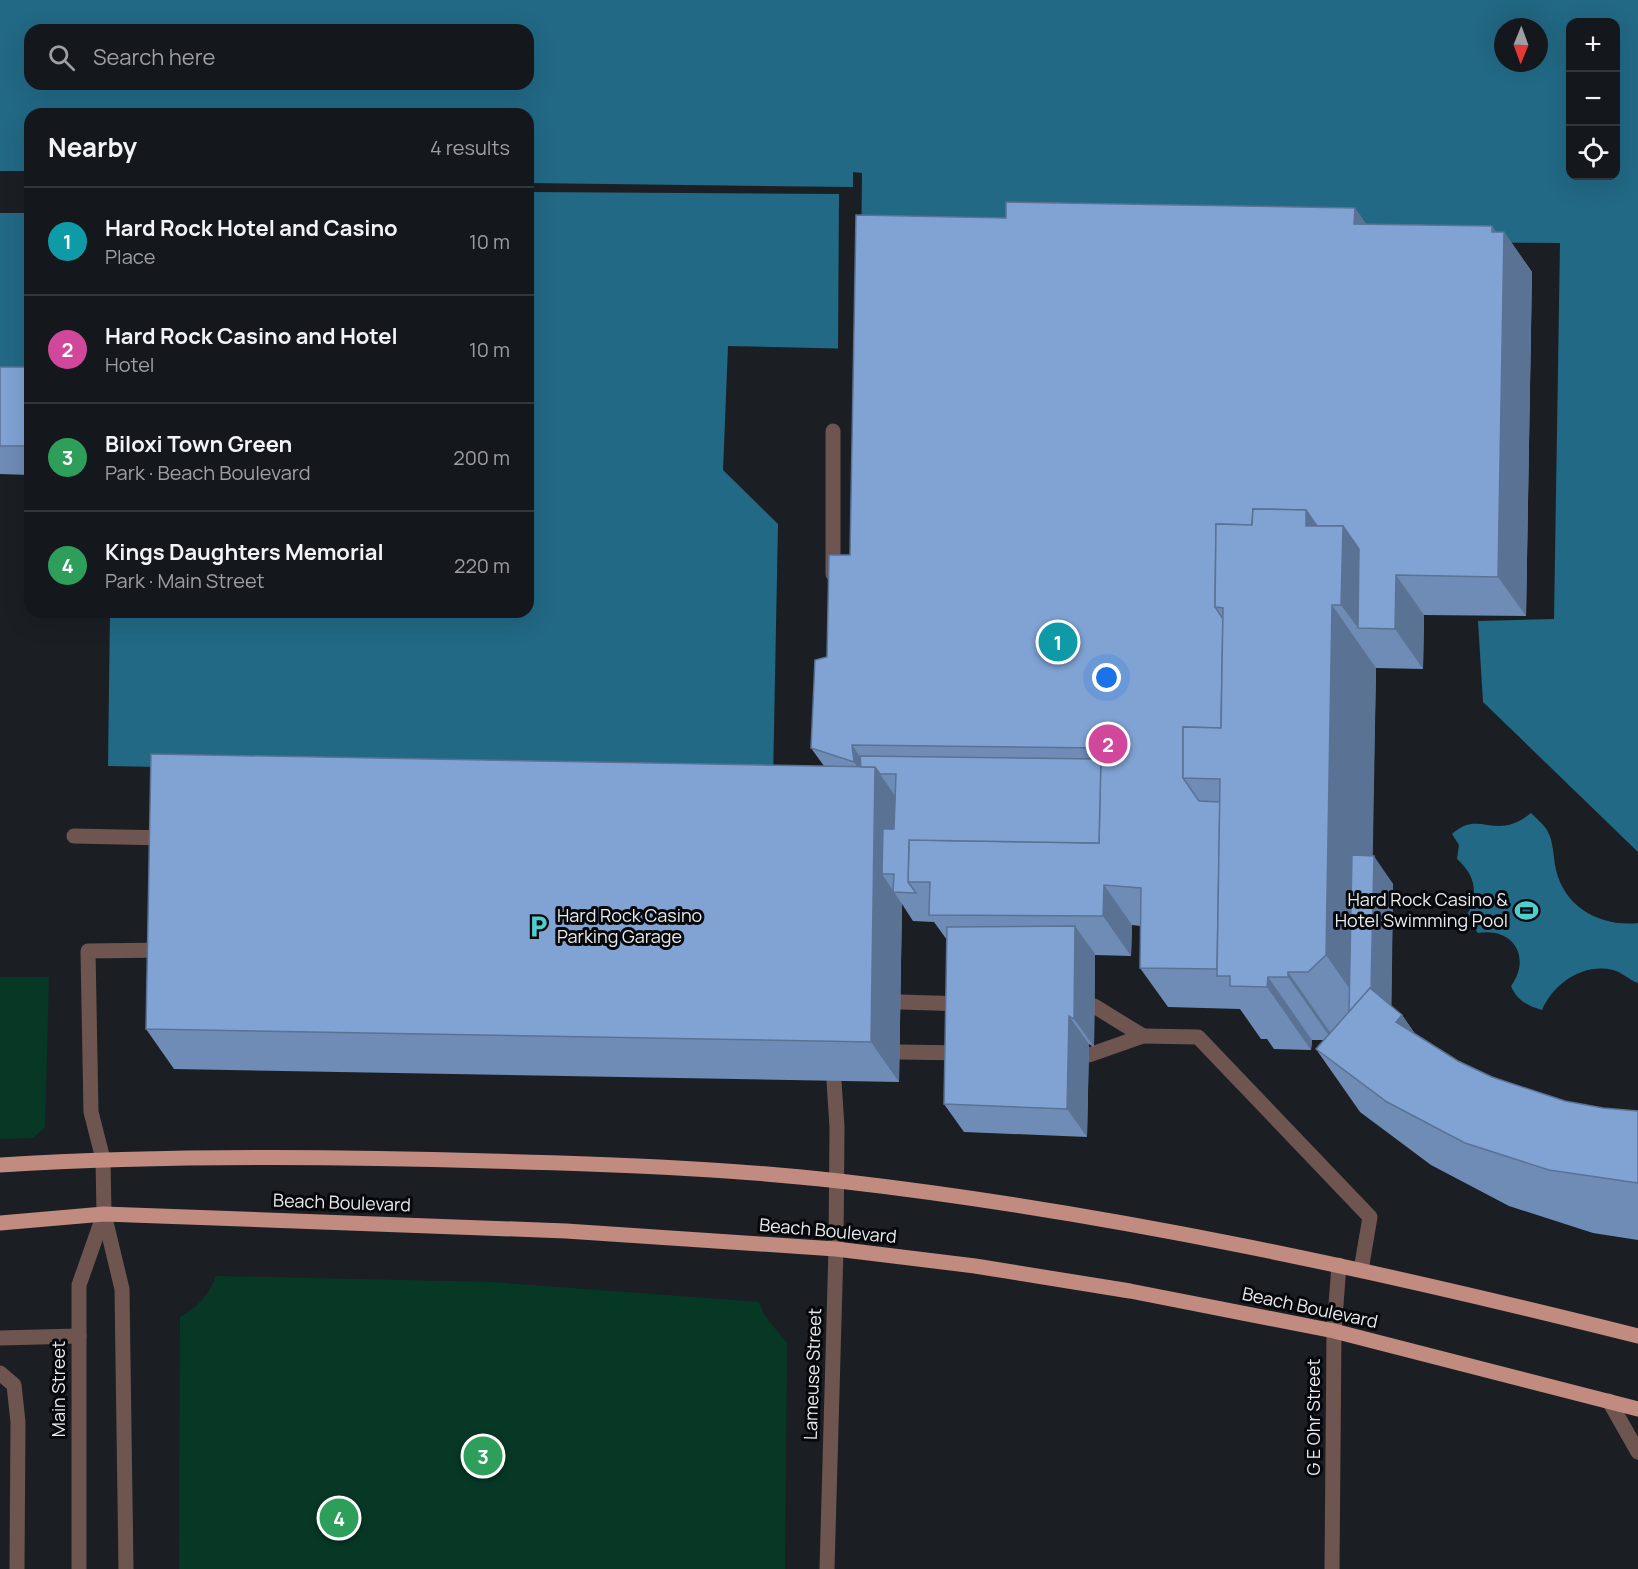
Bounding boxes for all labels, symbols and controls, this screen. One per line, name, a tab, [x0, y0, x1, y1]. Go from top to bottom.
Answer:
north arrow	[1494, 18, 1548, 72]
map controls	[1566, 18, 1620, 180]
button: +	[1566, 18, 1620, 72]
search box	[24, 24, 534, 90]
icon: search	[45, 41, 78, 74]
text: Search here	[93, 42, 215, 72]
button: −	[1566, 72, 1620, 126]
button: locate	[1566, 126, 1620, 180]
text: Nearby	[48, 129, 137, 165]
text: 4 results	[430, 134, 510, 161]
text: Hard Rock Hotel and Casino	[105, 213, 398, 243]
text: 1	[63, 228, 72, 255]
text: 10 m	[469, 228, 510, 255]
text: Place	[105, 243, 155, 270]
text: Hard Rock Casino and Hotel	[105, 321, 398, 351]
text: 2	[62, 336, 73, 363]
text: 10 m	[469, 336, 510, 363]
text: Hotel	[105, 351, 155, 378]
text: Biloxi Town Green	[105, 429, 292, 459]
text: 3	[62, 444, 73, 471]
text: 200 m	[453, 444, 510, 471]
text: Park · Beach Boulevard	[105, 459, 311, 486]
text: Kings Daughters Memorial	[105, 537, 384, 567]
text: 4	[61, 552, 74, 579]
text: 220 m	[454, 552, 510, 579]
text: Park · Main Street	[105, 567, 265, 594]
pin: 1	[1038, 620, 1078, 664]
your location	[1092, 663, 1121, 692]
pin: 2	[1088, 722, 1128, 766]
place label: Hard Rock Casino & Hotel Swimming Pool	[1335, 887, 1508, 932]
sports icon: Hard Rock Casino & Hotel Swimming Pool	[1513, 897, 1539, 923]
place label: Hard Rock Casino Parking Garage	[557, 903, 702, 948]
parking icon: Hard Rock Casino Parking Garage	[526, 913, 552, 939]
street label: Beach Boulevard	[273, 1188, 411, 1216]
street label: Beach Boulevard	[758, 1212, 898, 1248]
street label: Beach Boulevard	[1240, 1281, 1380, 1333]
street label: Lameuse Street	[798, 1308, 826, 1440]
street label: Main Street	[46, 1341, 70, 1437]
street label: G E Ohr Street	[1301, 1359, 1325, 1475]
pin: 3	[464, 1434, 502, 1478]
pin: 4	[320, 1496, 358, 1540]

